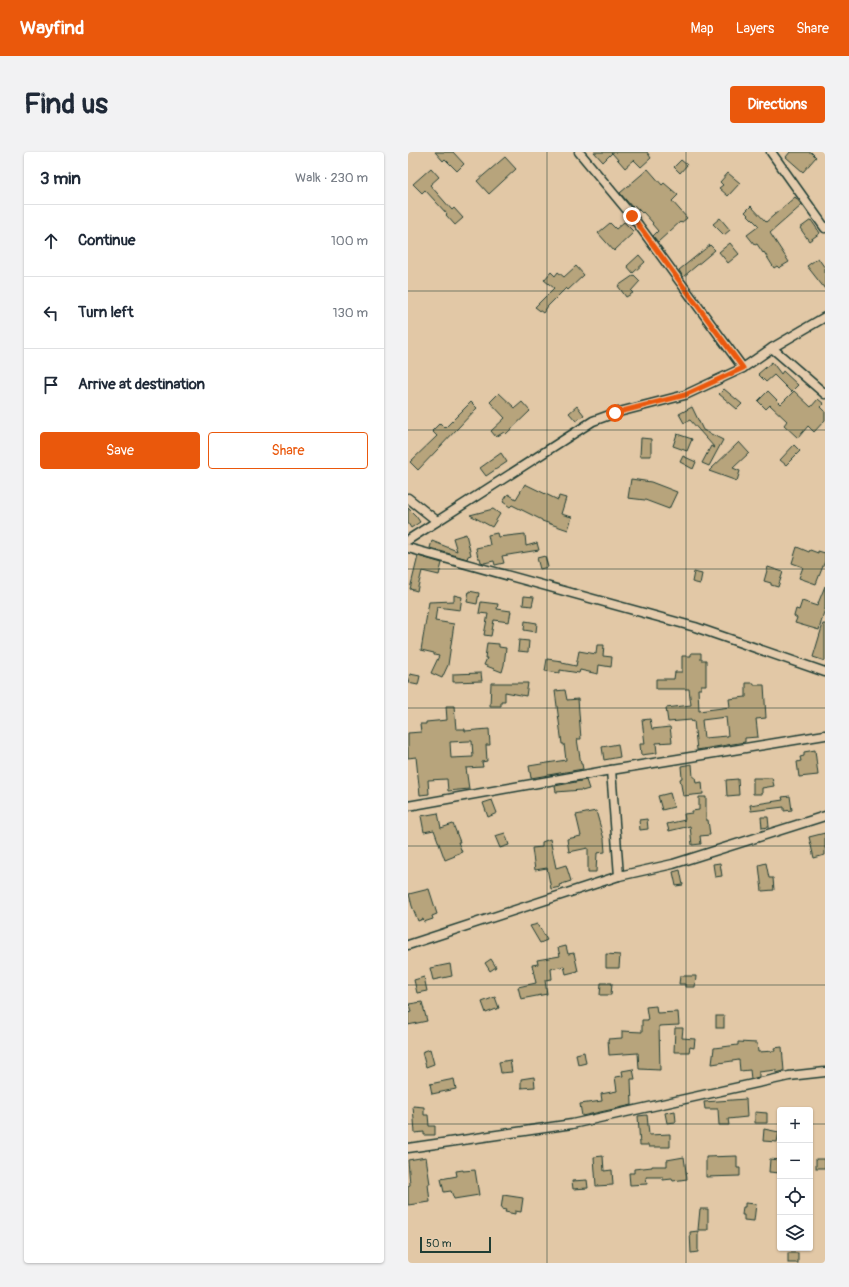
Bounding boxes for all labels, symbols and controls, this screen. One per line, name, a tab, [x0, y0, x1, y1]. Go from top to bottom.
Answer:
text: Wayfind	[20, 16, 84, 40]
text: Map	[691, 20, 714, 37]
text: Layers	[736, 20, 774, 37]
text: Share	[796, 20, 829, 37]
button: Directions	[730, 86, 825, 123]
text: Find us	[24, 87, 108, 122]
text: 3 min	[40, 168, 81, 189]
text: Walk · 230 m	[295, 170, 368, 186]
route end	[623, 207, 641, 225]
icon: ahead	[40, 230, 62, 252]
text: Continue	[78, 231, 136, 250]
text: 100 m	[331, 233, 368, 249]
icon: left	[40, 302, 62, 324]
text: Turn left	[78, 303, 134, 322]
text: 130 m	[332, 305, 368, 321]
icon: arrive	[40, 374, 62, 396]
text: Arrive at destination	[78, 375, 205, 394]
route start	[606, 404, 624, 422]
button: Save	[40, 432, 200, 469]
button: Share	[208, 432, 368, 469]
map controls	[777, 1107, 813, 1251]
button: +	[777, 1107, 813, 1143]
button: −	[777, 1143, 813, 1179]
button: locate	[777, 1179, 813, 1215]
button: layers	[777, 1215, 813, 1251]
scale bar	[420, 1235, 491, 1254]
text: 50 m	[426, 1237, 452, 1250]

